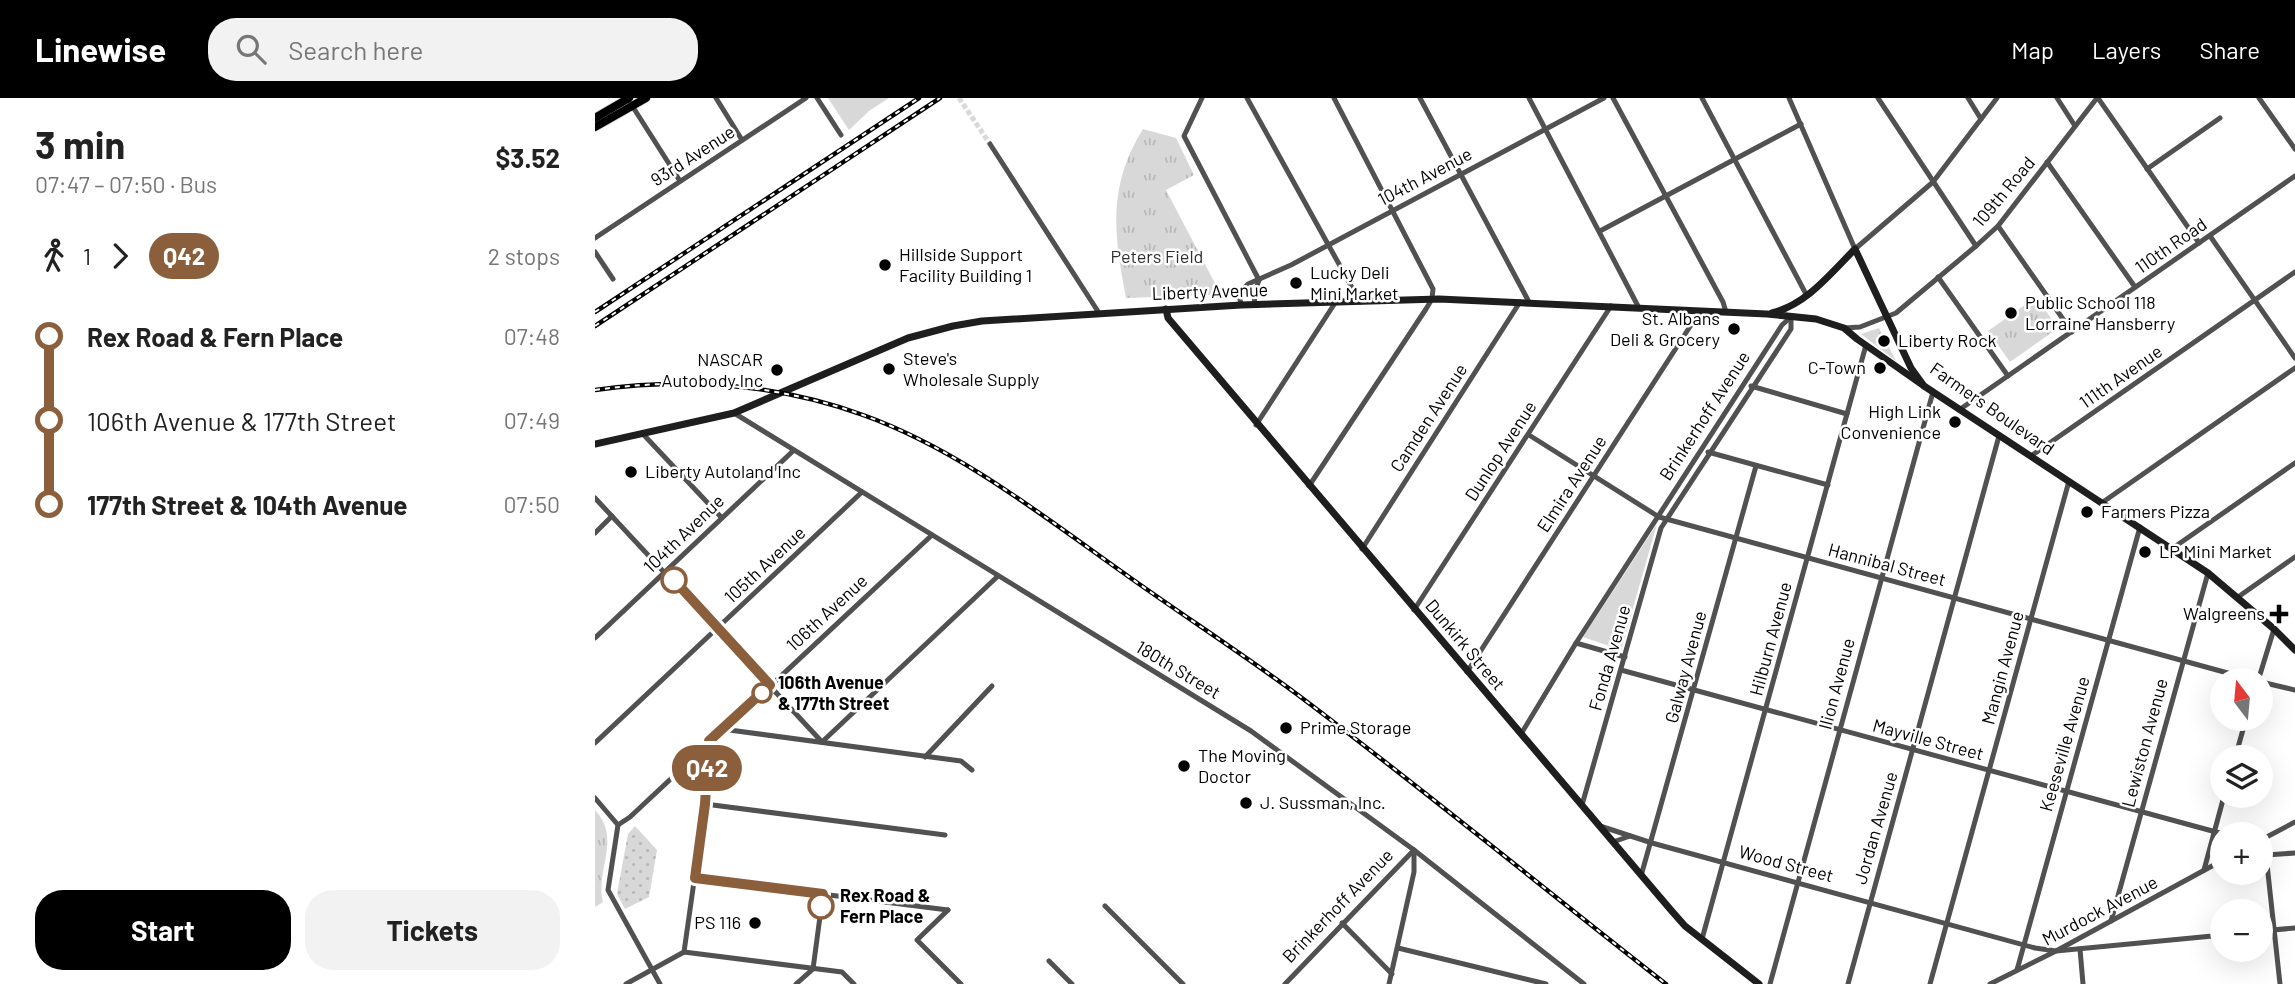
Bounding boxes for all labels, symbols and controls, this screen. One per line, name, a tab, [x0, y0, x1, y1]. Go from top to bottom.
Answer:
search box	[208, 18, 698, 81]
text: Linewise	[35, 29, 166, 69]
icon: search	[232, 30, 270, 68]
text: Search here	[288, 34, 423, 65]
text: Map	[2011, 35, 2054, 64]
text: Layers	[2092, 35, 2161, 64]
text: Share	[2199, 35, 2260, 64]
street label: 93rd Avenue	[646, 120, 739, 190]
text: 3 min	[35, 121, 125, 167]
text: $3.52	[495, 142, 560, 173]
street label: 104th Avenue	[1374, 142, 1475, 210]
street label: 109th Road	[1967, 152, 2039, 231]
text: 07:47 – 07:50 · Bus	[35, 170, 217, 198]
street label: 110th Road	[2130, 213, 2211, 278]
icon: walk	[35, 237, 73, 275]
icon: forward	[101, 237, 139, 275]
text: Q42	[163, 241, 205, 270]
text: 1	[83, 242, 91, 270]
text: 2 stops	[488, 242, 560, 270]
place label: Hillside Support Facility Building 1	[899, 243, 1032, 286]
park label: Peters Field	[1111, 245, 1203, 267]
marker: Hillside Support Facility Building 1	[877, 257, 893, 273]
place label: Lucky Deli Mini Market	[1310, 261, 1399, 304]
marker: Lucky Deli Mini Market	[1288, 275, 1304, 291]
street label: Liberty Avenue	[1151, 278, 1269, 304]
place label: Public School 118 Lorraine Hansberry	[2025, 291, 2175, 334]
marker: Public School 118 Lorraine Hansberry	[2003, 305, 2019, 321]
place label: St. Albans Deli & Grocery	[1610, 307, 1720, 350]
text: Rex Road & Fern Place	[87, 321, 343, 352]
marker: St. Albans Deli & Grocery	[1726, 321, 1742, 337]
text: 07:48	[504, 322, 560, 350]
place label: Liberty Rock	[1898, 329, 1997, 351]
marker: Liberty Rock	[1876, 333, 1892, 349]
street label: 111th Avenue	[2075, 340, 2166, 413]
place label: Steve's Wholesale Supply	[903, 347, 1039, 390]
street label: Brinkerhoff Avenue	[1654, 347, 1754, 484]
place label: NASCAR Autobody Inc	[661, 348, 763, 391]
place label: C-Town	[1808, 356, 1866, 378]
street label: Farmers Boulevard	[1926, 357, 2059, 459]
street label: Camden Avenue	[1385, 359, 1471, 476]
marker: C-Town	[1872, 360, 1888, 376]
marker: Steve's Wholesale Supply	[881, 361, 897, 377]
marker: NASCAR Autobody Inc	[769, 362, 785, 378]
street label: Dunlop Avenue	[1460, 396, 1541, 505]
place label: High Link Convenience	[1841, 400, 1941, 443]
text: 106th Avenue & 177th Street	[87, 405, 396, 436]
text: 07:49	[504, 406, 560, 434]
marker: High Link Convenience	[1947, 414, 1963, 430]
street label: Elmira Avenue	[1532, 431, 1611, 536]
place label: Liberty Autoland Inc	[645, 460, 801, 482]
marker: Liberty Autoland Inc	[623, 464, 639, 480]
text: 177th Street & 104th Avenue	[87, 489, 408, 520]
street label: 104th Avenue	[638, 489, 728, 577]
text: 07:50	[504, 490, 560, 518]
place label: Farmers Pizza	[2101, 500, 2210, 522]
marker: Farmers Pizza	[2079, 504, 2095, 520]
street label: 105th Avenue	[719, 521, 809, 607]
street label: Hannibal Street	[1826, 538, 1948, 590]
place label: LP Mini Market	[2159, 540, 2272, 562]
marker: LP Mini Market	[2137, 544, 2153, 560]
unlabelled marker	[661, 567, 687, 593]
street label: 106th Avenue	[781, 569, 871, 655]
street label: Hilburn Avenue	[1744, 579, 1796, 698]
street label: Dunkirk Street	[1421, 594, 1510, 694]
street label: Fonda Avenue	[1583, 602, 1635, 713]
place label: Walgreens	[2183, 602, 2265, 624]
marker: Walgreens	[2271, 606, 2287, 622]
street label: Galway Avenue	[1659, 608, 1711, 725]
street label: Mangin Avenue	[1976, 609, 2028, 727]
street label: 180th Street	[1132, 635, 1225, 703]
street label: Ilion Avenue	[1813, 636, 1859, 732]
north arrow	[2210, 668, 2273, 732]
map controls	[2210, 668, 2273, 962]
place label: 106th Avenue & 177th Street	[778, 671, 889, 714]
street label: Keeseville Avenue	[2034, 674, 2094, 814]
street label: Lewiston Avenue	[2116, 676, 2172, 810]
marker: 106th Avenue & 177th Street	[752, 683, 772, 703]
street label: Mayville Street	[1870, 714, 1986, 764]
place label: Prime Storage	[1300, 716, 1411, 738]
marker: Prime Storage	[1278, 720, 1294, 736]
place label: The Moving Doctor	[1198, 744, 1286, 787]
line badge: Q42	[667, 745, 747, 791]
button: layers	[2210, 745, 2273, 808]
text: Q42	[686, 753, 728, 782]
marker: The Moving Doctor	[1176, 758, 1192, 774]
street label: Jordan Avenue	[1848, 769, 1902, 887]
place label: J. Sussman, Inc.	[1260, 791, 1386, 813]
marker: J. Sussman, Inc.	[1238, 795, 1254, 811]
button: +	[2210, 822, 2273, 885]
street label: Wood Street	[1737, 840, 1836, 886]
street label: Brinkerhoff Avenue	[1277, 844, 1397, 967]
street label: Murdock Avenue	[2038, 870, 2161, 950]
place label: Rex Road & Fern Place	[840, 884, 931, 927]
button: Start	[35, 890, 291, 970]
button: Tickets	[305, 890, 560, 970]
marker: Rex Road & Fern Place	[808, 893, 834, 919]
button: −	[2210, 899, 2273, 962]
place label: PS 116	[694, 911, 741, 933]
marker: PS 116	[747, 915, 763, 931]

